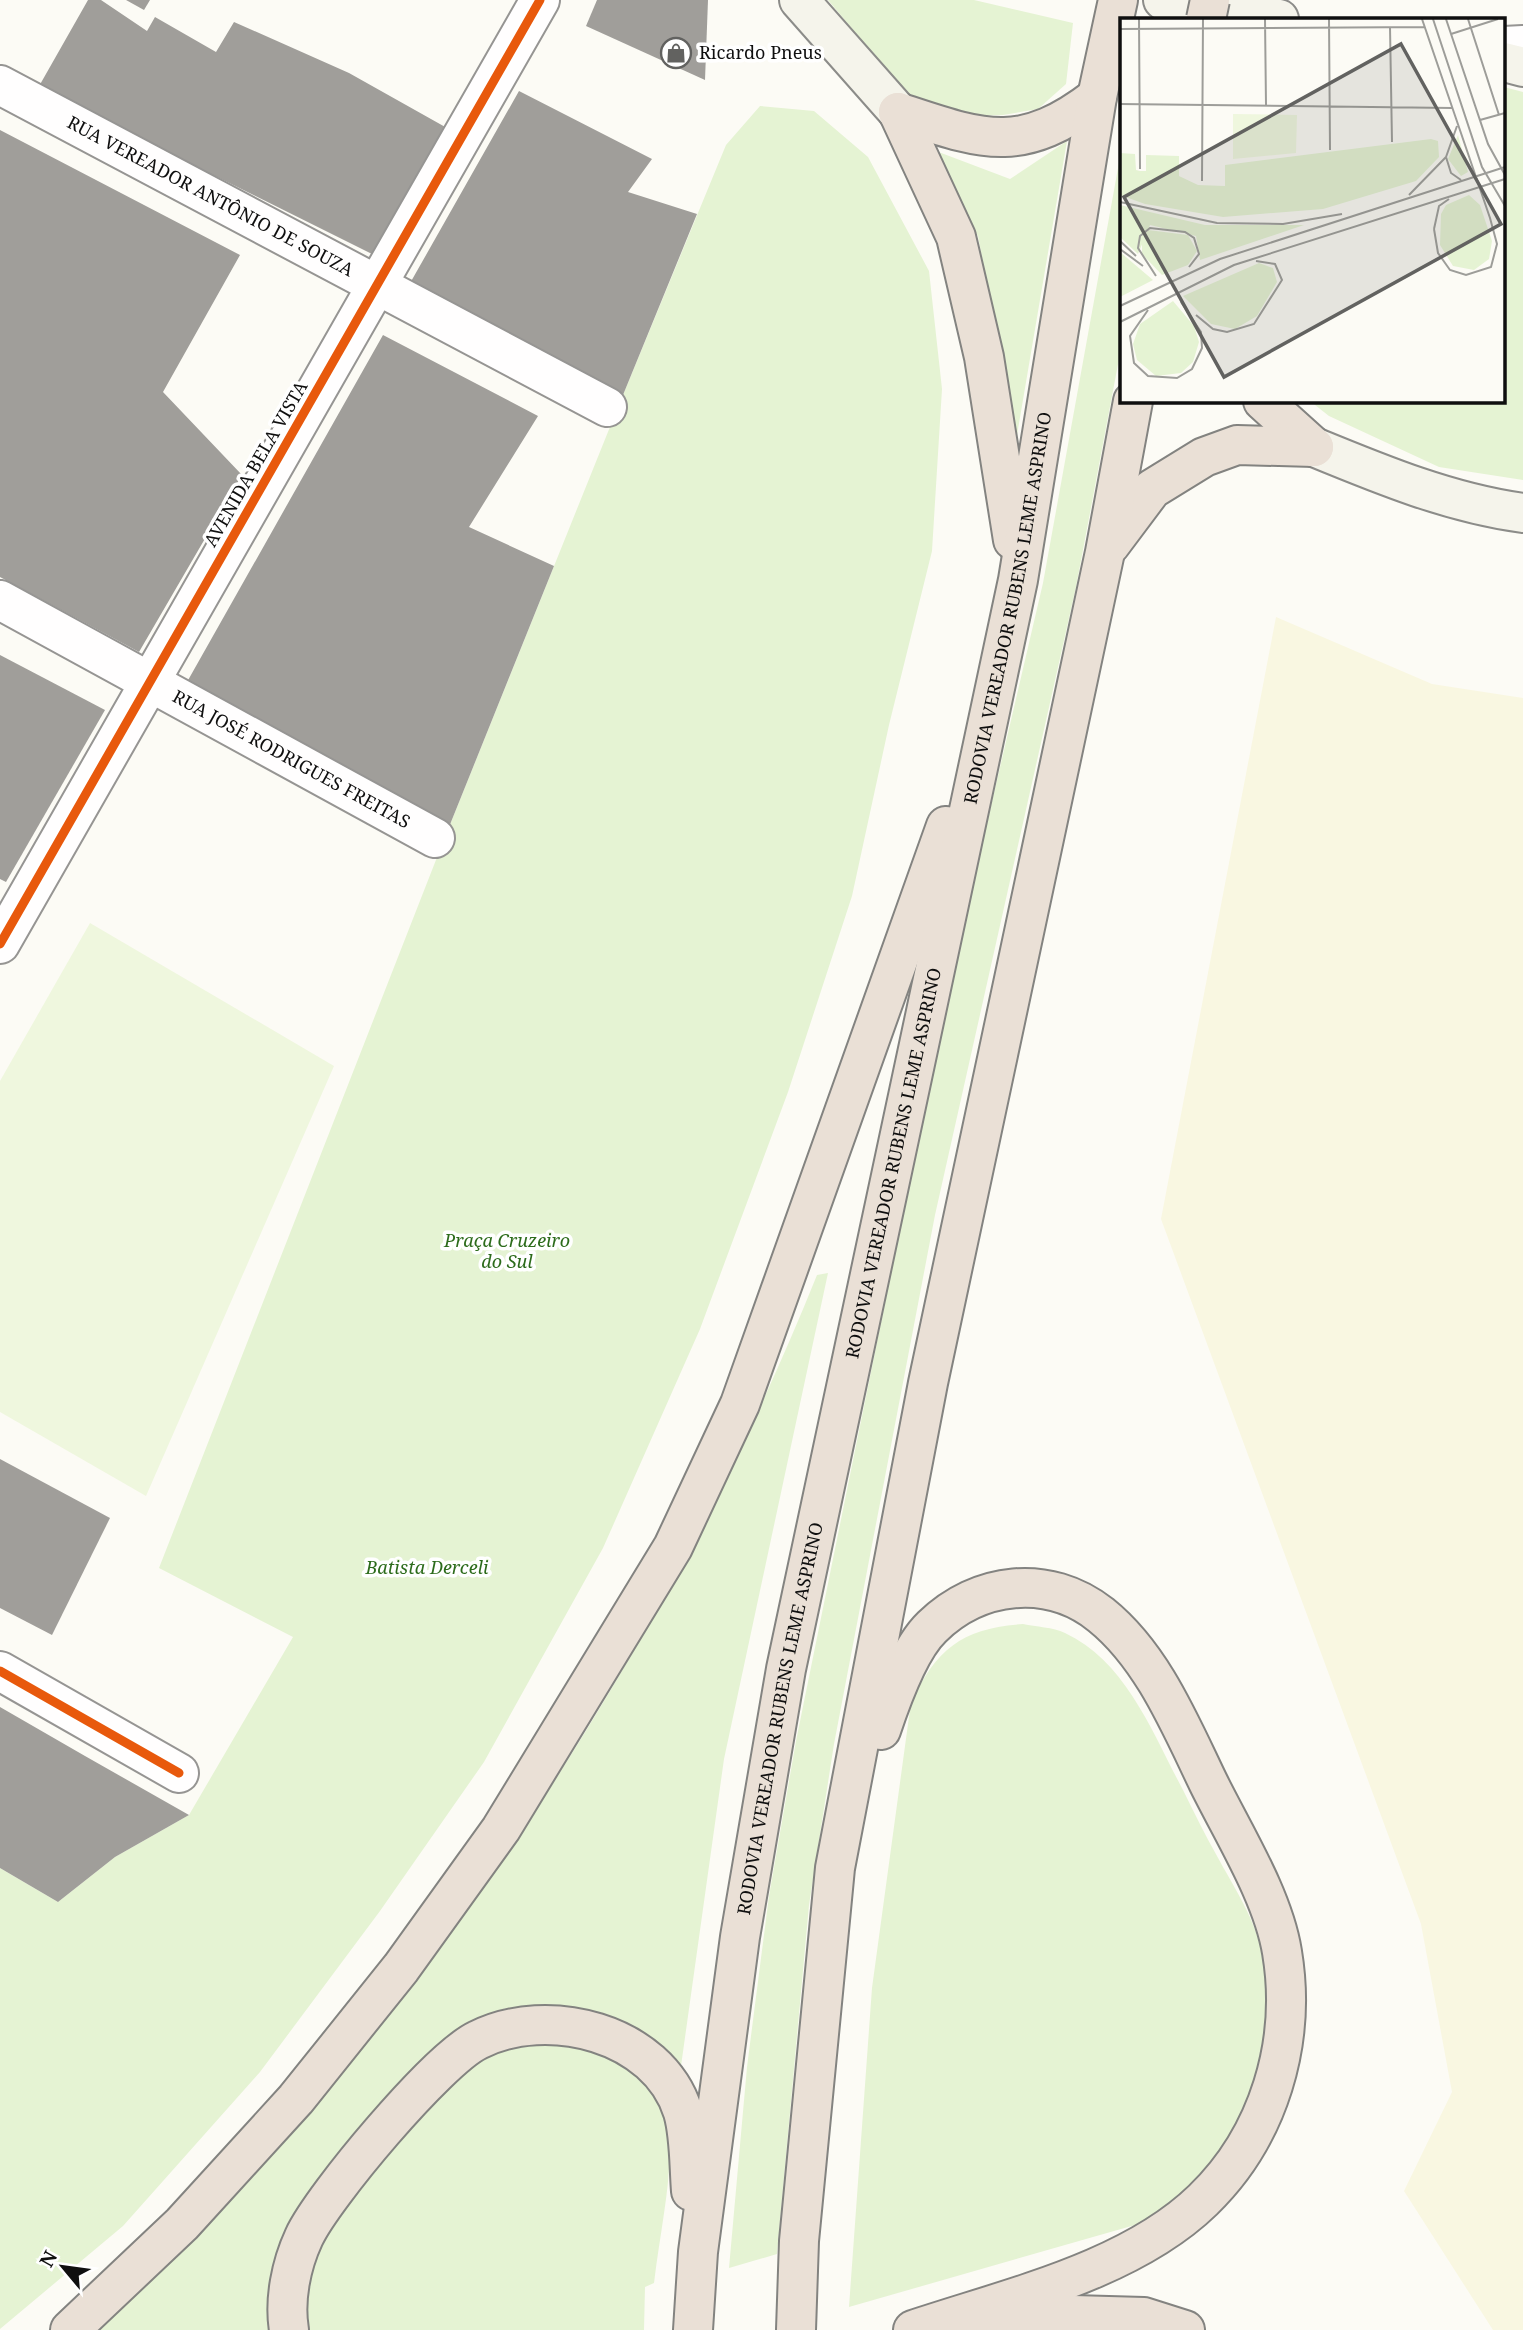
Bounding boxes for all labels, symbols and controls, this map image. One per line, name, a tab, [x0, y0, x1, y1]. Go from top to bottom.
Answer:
inset map	[1120, 18, 1506, 402]
shop icon: Ricardo Pneus	[659, 36, 693, 70]
place label: Ricardo Pneus	[699, 40, 822, 64]
street label: RUA VEREADOR ANTÔNIO DE SOUZA	[63, 110, 358, 282]
street label: AVENIDA BELA VISTA	[198, 376, 313, 551]
street label: RODOVIA VEREADOR RUBENS LEME ASPRINO	[958, 410, 1056, 806]
street label: RUA JOSÉ RODRIGUES FREITAS	[169, 684, 415, 833]
street label: RODOVIA VEREADOR RUBENS LEME ASPRINO	[839, 965, 946, 1361]
park label: Praça Cruzeiro do Sul	[443, 1228, 570, 1273]
street label: RODOVIA VEREADOR RUBENS LEME ASPRINO	[731, 1520, 828, 1917]
park label: Batista Derceli	[365, 1555, 489, 1579]
north arrow	[28, 2232, 98, 2302]
text: N	[33, 2246, 63, 2272]

